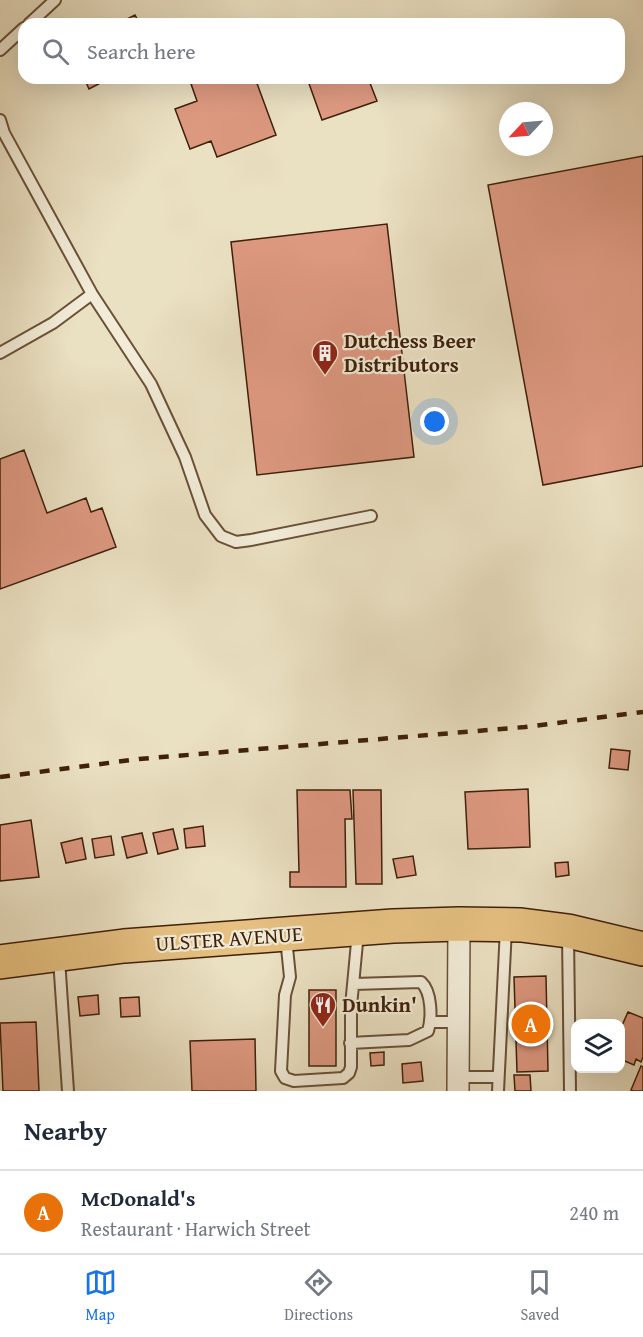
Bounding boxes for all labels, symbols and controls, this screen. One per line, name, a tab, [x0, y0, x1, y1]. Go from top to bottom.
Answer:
search box	[18, 18, 625, 84]
icon: search	[39, 35, 72, 68]
text: Search here	[87, 35, 196, 67]
north arrow	[499, 102, 553, 156]
place label: Dutchess Beer Distributors	[344, 325, 476, 380]
building icon: Dutchess Beer Distributors	[310, 338, 340, 376]
your location	[420, 407, 449, 436]
street label: ULSTER AVENUE	[155, 918, 304, 959]
place label: Dunkin'	[342, 989, 417, 1020]
restaurant icon: Dunkin'	[308, 990, 338, 1028]
pin: A	[512, 1002, 550, 1046]
map controls	[571, 1019, 625, 1073]
button: layers	[571, 1019, 625, 1073]
text: Nearby	[24, 1111, 107, 1150]
text: McDonald's	[81, 1182, 195, 1214]
text: A	[37, 1198, 50, 1227]
text: 240 m	[569, 1198, 619, 1227]
text: Restaurant · Harwich Street	[81, 1214, 311, 1243]
tab: Map	[84, 1266, 117, 1326]
tab: Directions	[284, 1266, 353, 1326]
tab: Saved	[520, 1266, 559, 1326]

